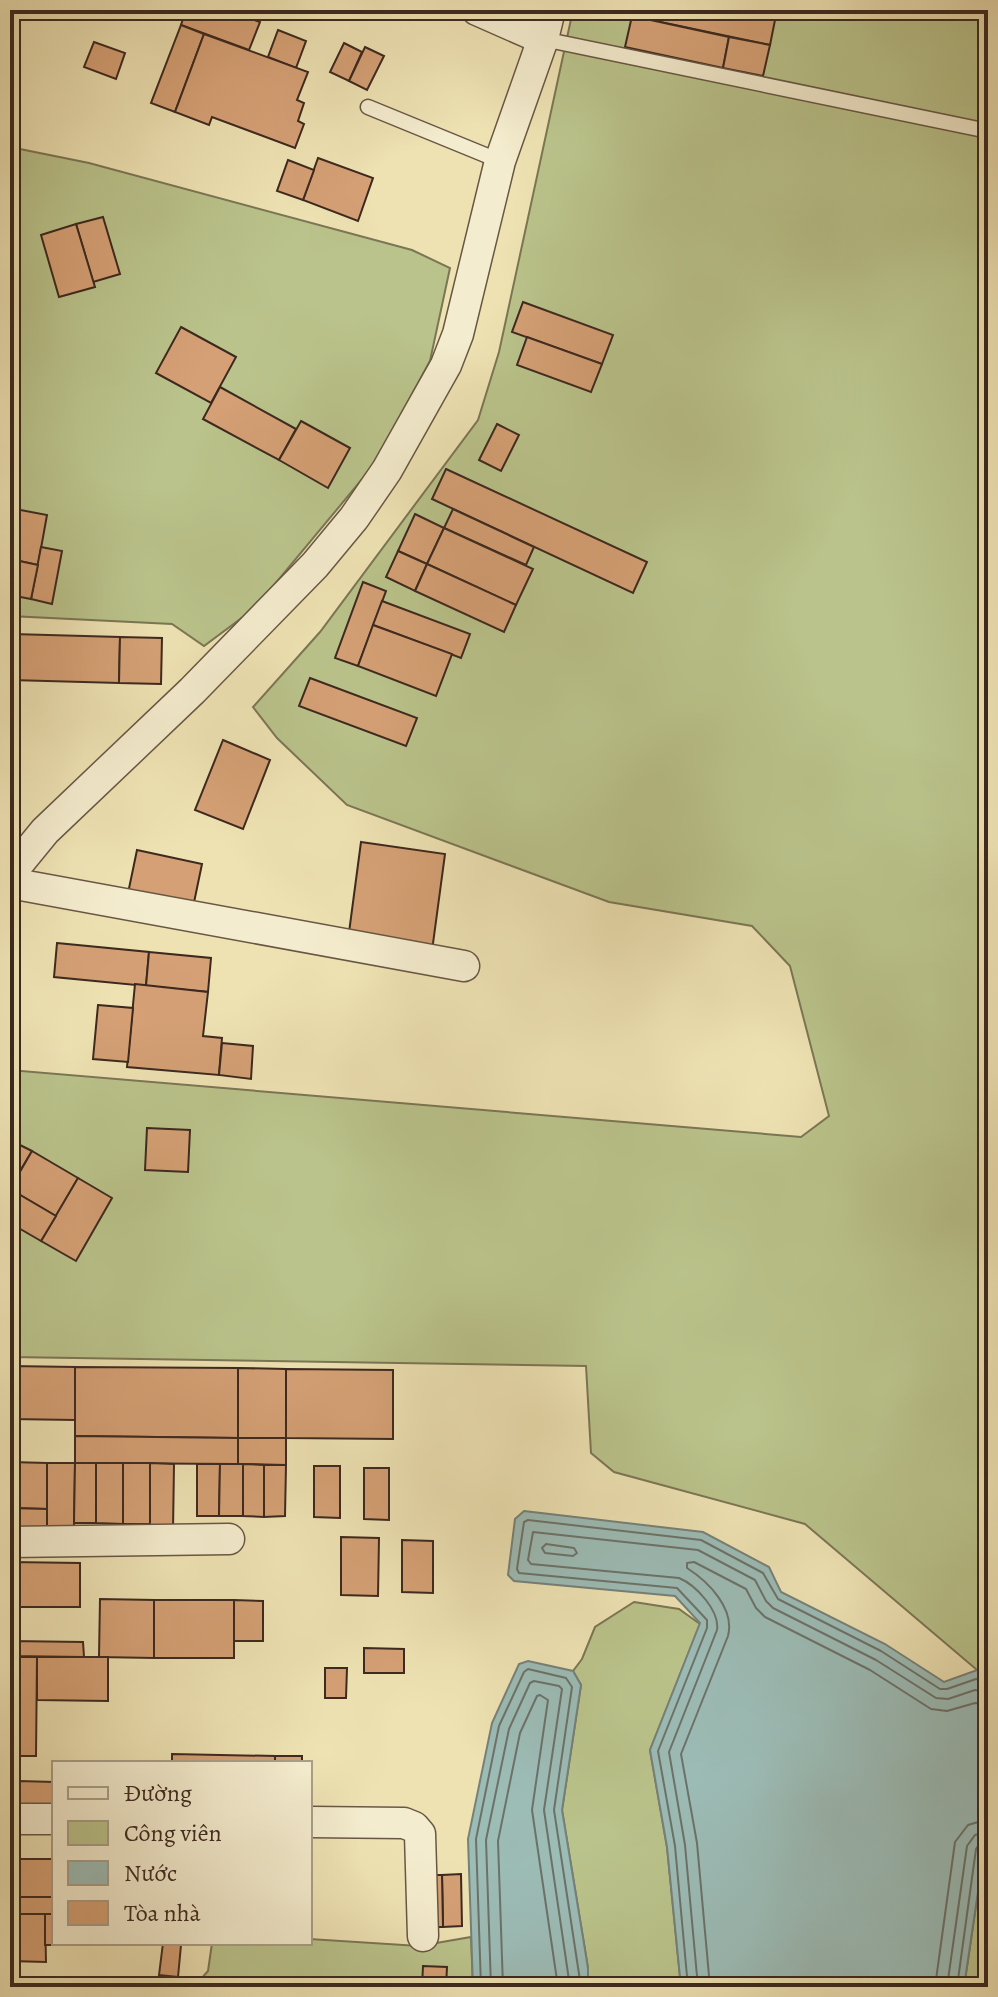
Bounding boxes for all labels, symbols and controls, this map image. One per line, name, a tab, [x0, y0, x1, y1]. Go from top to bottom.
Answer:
legend	[52, 1761, 312, 1945]
text: Đường	[124, 1777, 192, 1809]
text: Công viên	[124, 1817, 222, 1849]
text: Nước	[124, 1857, 177, 1889]
text: Tòa nhà	[124, 1897, 202, 1929]

